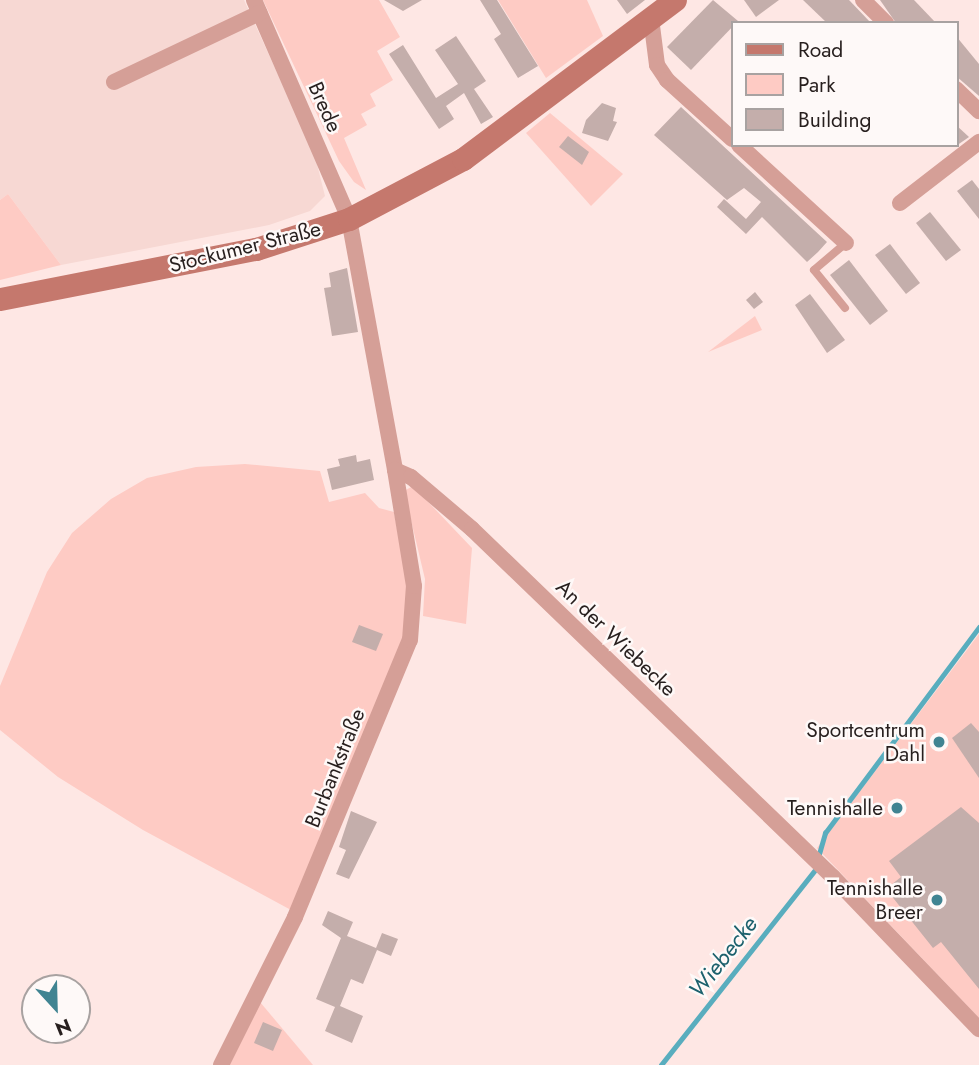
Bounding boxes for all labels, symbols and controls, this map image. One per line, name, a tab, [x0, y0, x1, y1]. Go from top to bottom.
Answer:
legend	[730, 21, 958, 147]
text: Road	[798, 35, 843, 65]
text: Park	[798, 70, 835, 100]
street label: Brede	[303, 78, 347, 136]
text: Building	[798, 105, 871, 135]
street label: Stockumer Straße	[167, 216, 323, 278]
street label: An der Wiebecke	[551, 574, 681, 702]
street label: Burbankstraße	[300, 705, 370, 831]
place label: Sportcentrum Dahl	[806, 717, 925, 767]
marker: Sportcentrum Dahl	[931, 734, 947, 750]
place label: Tennishalle	[787, 795, 883, 821]
marker: Tennishalle	[889, 800, 905, 816]
place label: Tennishalle Breer	[827, 875, 923, 925]
marker: Tennishalle Breer	[929, 892, 945, 908]
water label: Wiebecke	[683, 911, 763, 1003]
north arrow	[21, 974, 91, 1044]
text: N	[51, 1012, 75, 1042]

